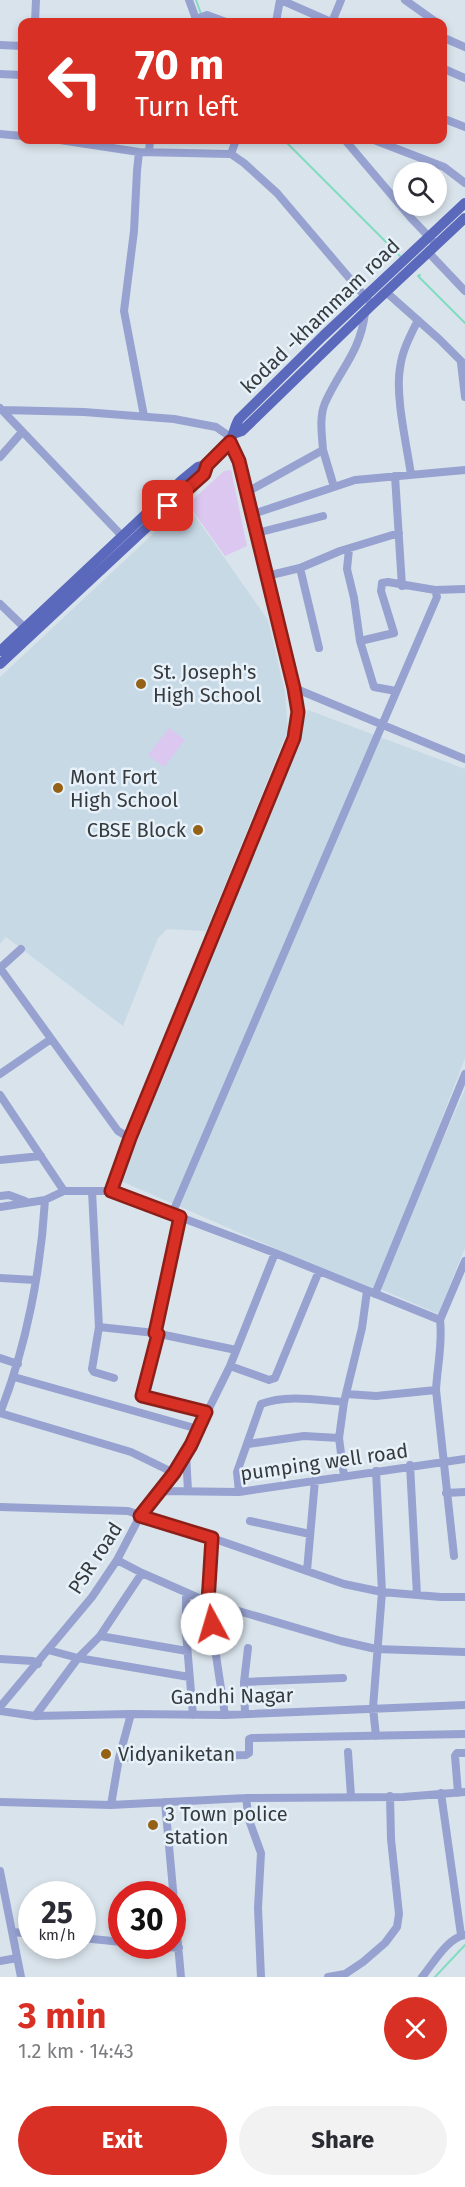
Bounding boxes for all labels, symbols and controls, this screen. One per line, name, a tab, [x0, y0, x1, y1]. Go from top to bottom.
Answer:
text: 70 m	[135, 40, 224, 90]
icon: left	[36, 42, 114, 120]
text: Turn left	[135, 91, 238, 123]
map controls	[393, 162, 447, 216]
button: search	[393, 162, 447, 216]
street label: kodad -khammam road	[235, 234, 405, 398]
pin	[142, 480, 193, 531]
icon: arrive	[151, 489, 184, 522]
place label: St. Joseph's High School	[153, 660, 261, 707]
marker: St. Joseph's High School	[134, 677, 148, 691]
place label: Mont Fort High School	[70, 765, 178, 812]
marker: Mont Fort High School	[51, 781, 65, 795]
place label: CBSE Block	[87, 818, 187, 842]
marker: CBSE Block	[191, 823, 205, 837]
street label: pumping well road	[238, 1438, 410, 1486]
street label: PSR road	[63, 1518, 127, 1598]
position arrow	[180, 1592, 244, 1656]
street label: Gandhi Nagar	[170, 1683, 294, 1709]
place label: Vidyaniketan	[118, 1742, 235, 1766]
marker: Vidyaniketan	[99, 1747, 113, 1761]
place label: 3 Town police station	[165, 1802, 288, 1849]
marker: 3 Town police station	[146, 1818, 160, 1832]
speed limit sign: 30	[108, 1881, 186, 1959]
text: 25	[41, 1895, 73, 1931]
text: km/h	[38, 1926, 76, 1944]
text: 3 min	[18, 1994, 107, 2038]
button: close	[384, 1997, 447, 2060]
text: 1.2 km · 14:43	[18, 2039, 134, 2063]
button: Exit	[18, 2106, 227, 2175]
button: Share	[239, 2106, 447, 2175]

